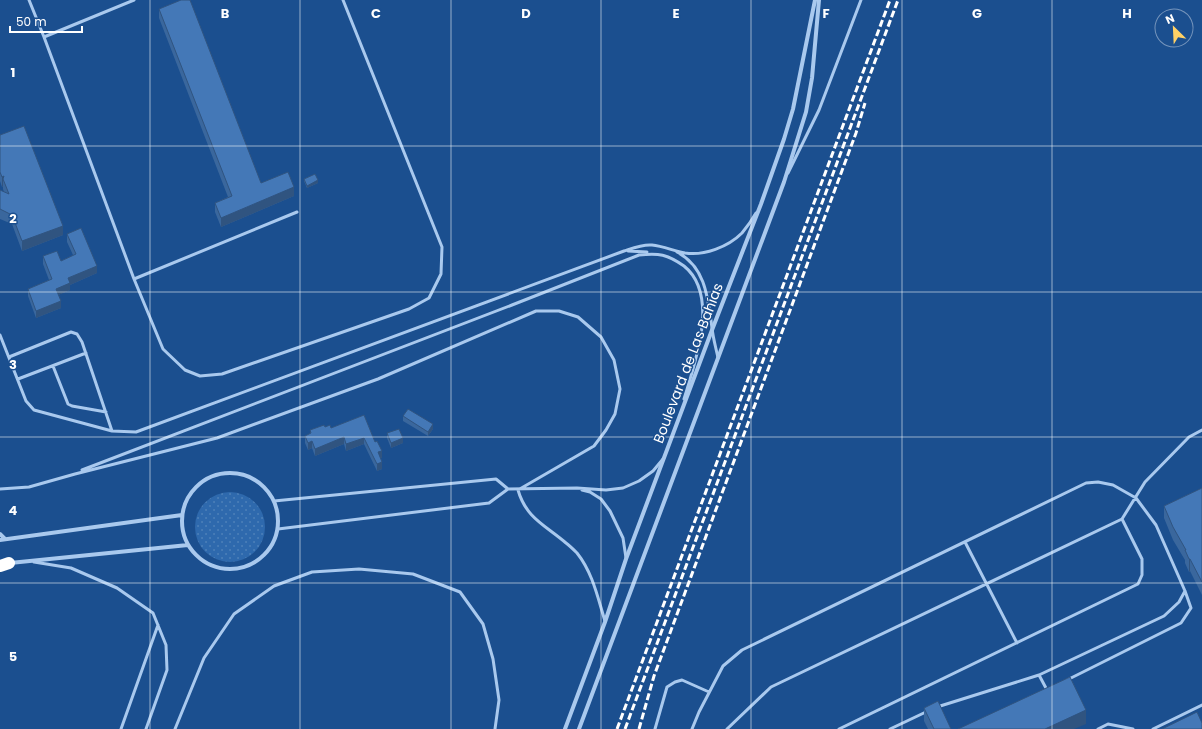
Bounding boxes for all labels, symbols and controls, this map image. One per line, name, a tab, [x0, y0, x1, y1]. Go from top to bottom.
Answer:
text: B	[221, 4, 230, 23]
text: C	[371, 4, 381, 23]
text: D	[521, 4, 531, 23]
text: E	[672, 4, 680, 23]
text: F	[822, 4, 830, 23]
text: G	[972, 4, 982, 23]
text: H	[1122, 4, 1132, 23]
scale bar	[10, 8, 82, 34]
north arrow	[1154, 8, 1194, 48]
text: N	[1163, 10, 1177, 28]
text: 50 m	[16, 13, 47, 30]
text: 1	[11, 63, 15, 82]
text: 2	[9, 209, 17, 228]
street label: Boulevard de Las Bahías	[648, 280, 728, 446]
text: 3	[9, 355, 17, 374]
text: 4	[9, 501, 18, 520]
text: 5	[9, 647, 17, 666]

